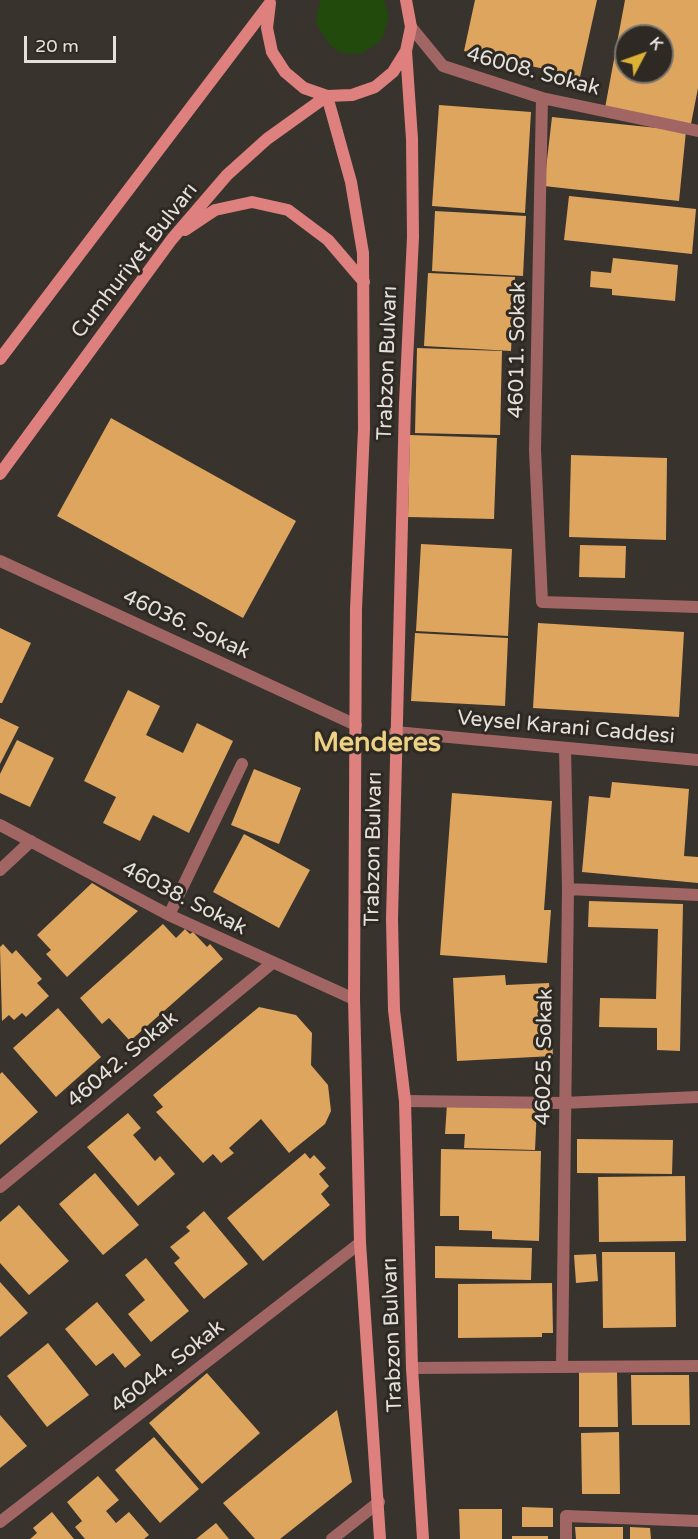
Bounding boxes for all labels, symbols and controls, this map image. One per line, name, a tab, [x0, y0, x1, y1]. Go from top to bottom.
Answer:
scale bar	[27, 24, 118, 62]
north arrow	[614, 24, 674, 84]
text: K	[645, 33, 667, 54]
text: 20 m	[35, 35, 79, 57]
street label: 46008. Sokak	[464, 42, 602, 102]
street label: Cumhuriyet Bulvarı	[67, 178, 203, 344]
street label: 46011. Sokak	[504, 281, 532, 419]
street label: Trabzon Bulvarı	[373, 285, 403, 441]
street label: 46036. Sokak	[119, 585, 253, 665]
street label: Veysel Karani Caddesi	[456, 706, 676, 750]
district label: Menderes	[313, 728, 441, 760]
street label: Trabzon Bulvarı	[360, 771, 388, 927]
street label: 46038. Sokak	[117, 857, 251, 941]
street label: 46025. Sokak	[531, 988, 559, 1126]
street label: 46042. Sokak	[62, 1006, 184, 1114]
street label: Trabzon Bulvarı	[378, 1257, 408, 1413]
street label: 46044. Sokak	[106, 1315, 230, 1419]

